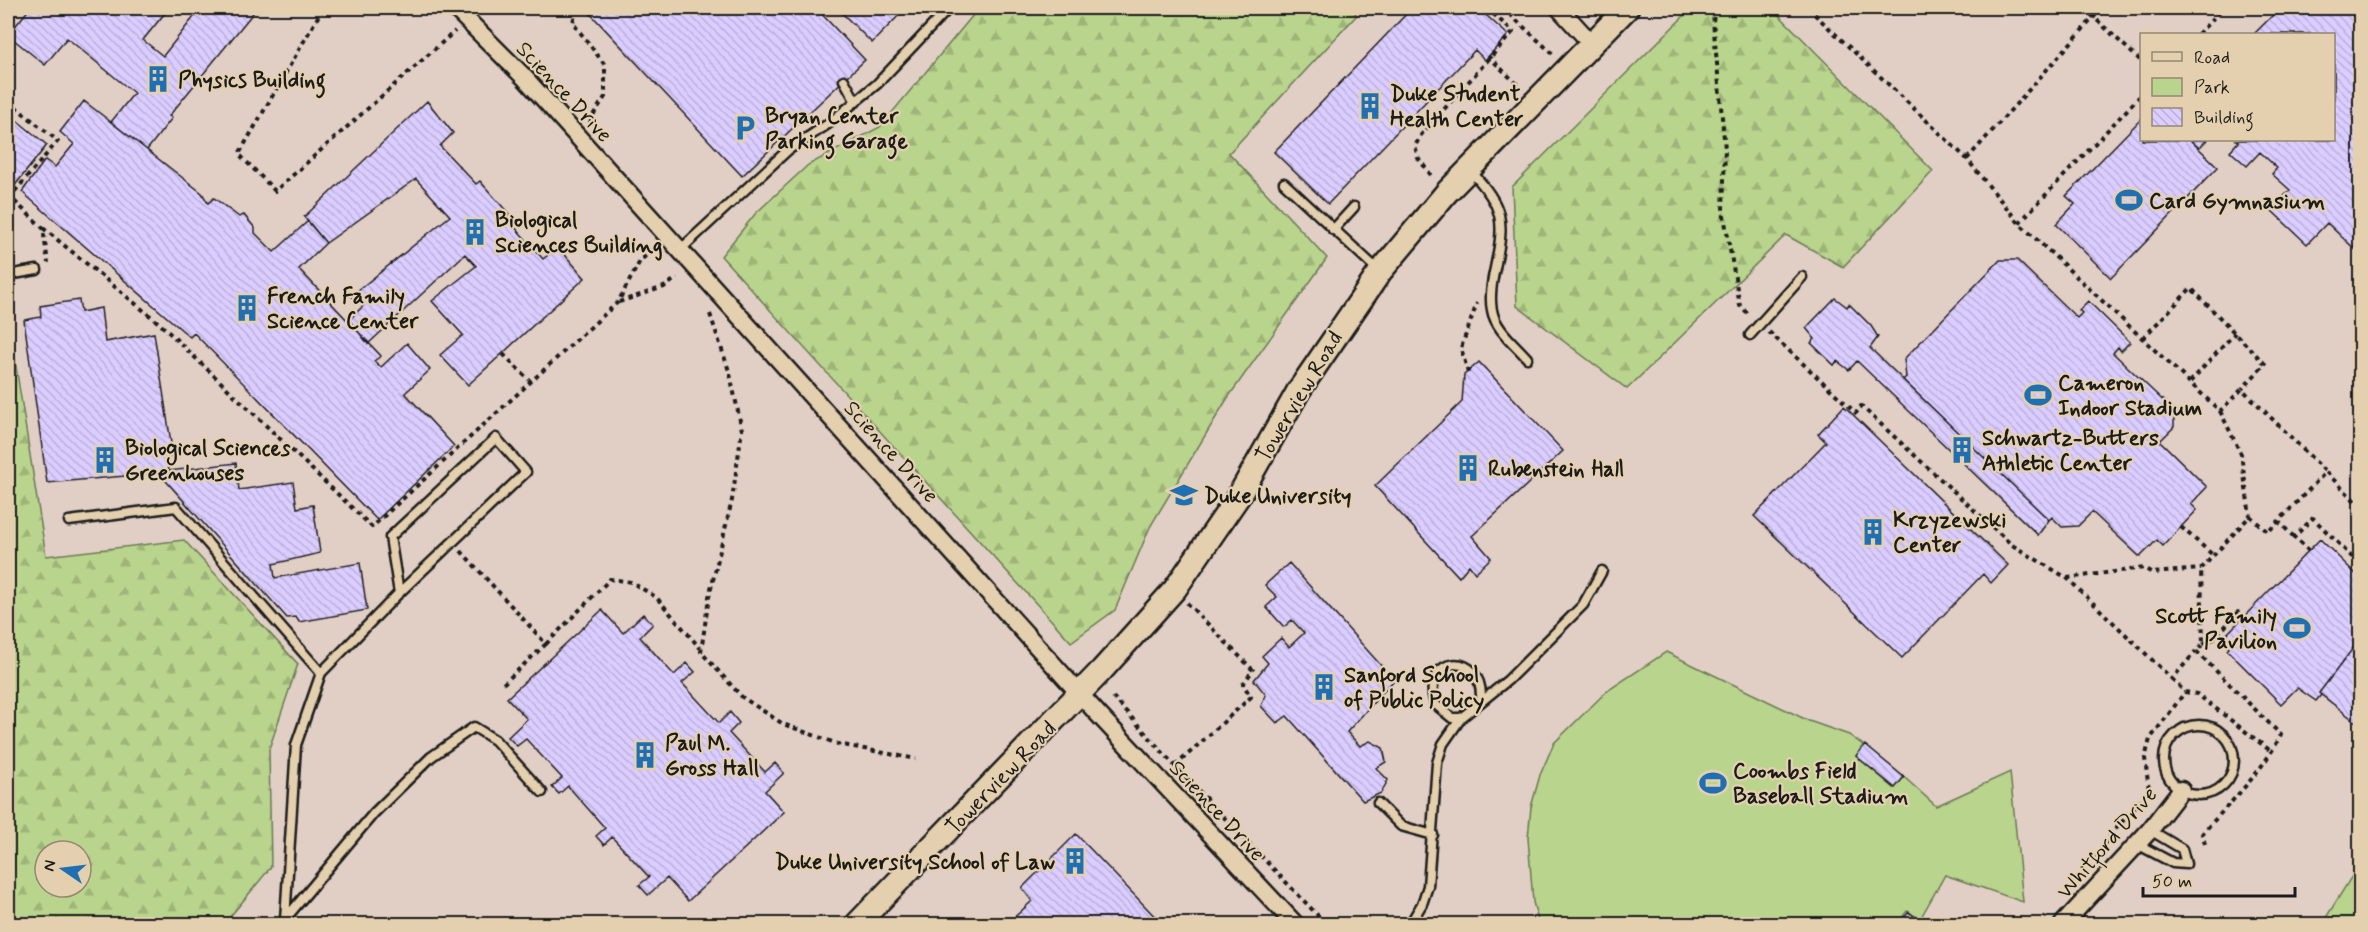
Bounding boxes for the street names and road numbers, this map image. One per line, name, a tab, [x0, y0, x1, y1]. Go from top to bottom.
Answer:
street label: Science Drive	[509, 36, 618, 149]
street label: Towerview Road	[1250, 326, 1350, 468]
street label: Science Drive	[837, 395, 944, 510]
street label: Towerview Road	[940, 715, 1063, 841]
street label: Science Drive	[1162, 755, 1271, 868]
street label: Whitford Drive	[2051, 781, 2165, 907]

